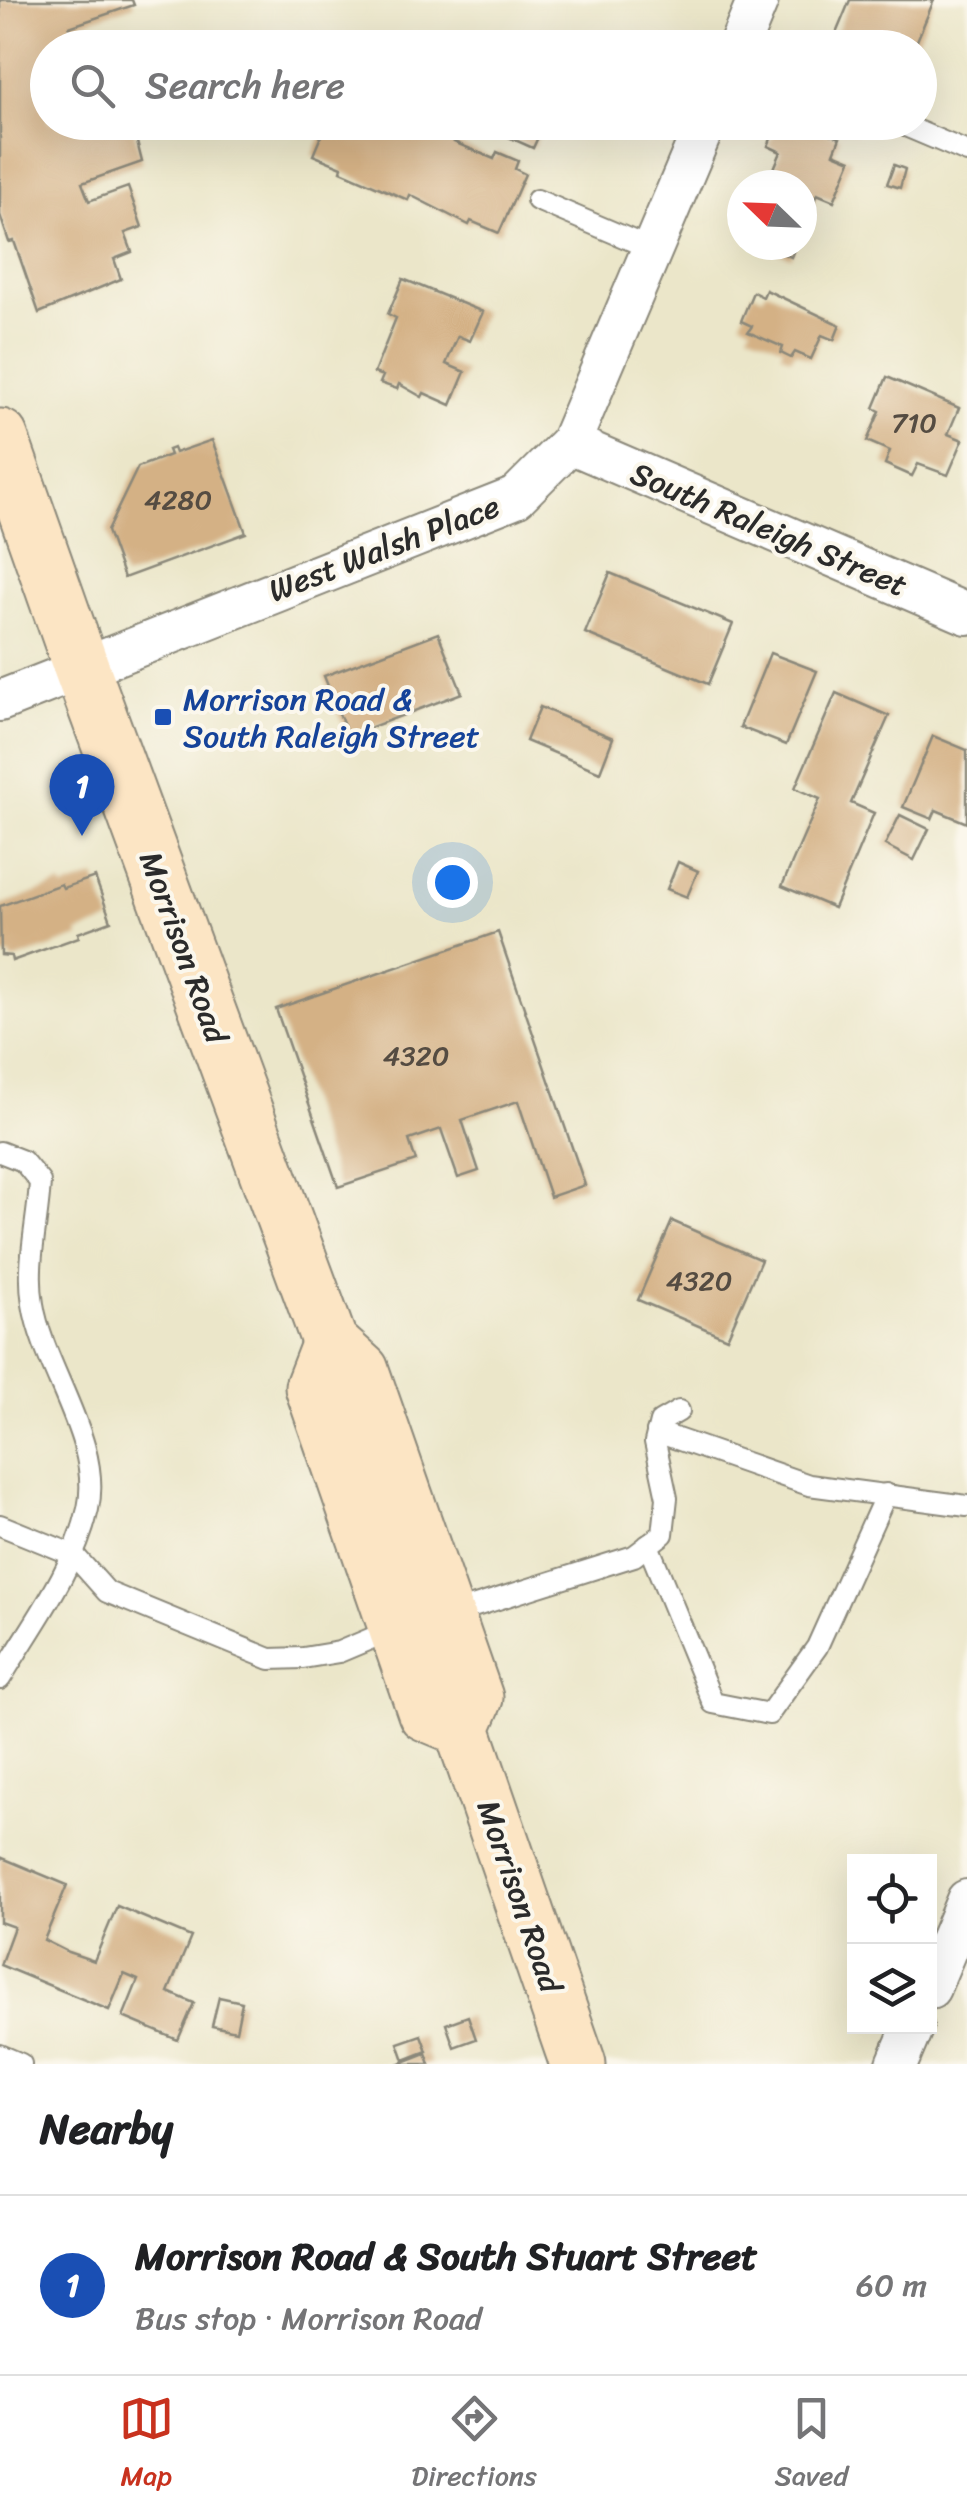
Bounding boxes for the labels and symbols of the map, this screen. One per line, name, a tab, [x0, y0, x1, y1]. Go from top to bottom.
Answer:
north arrow	[727, 170, 817, 260]
house number: 710	[891, 398, 937, 447]
street label: South Raleigh Street	[621, 445, 917, 614]
house number: 4280	[144, 475, 212, 524]
street label: West Walsh Place	[260, 478, 508, 619]
place label: Morrison Road & South Raleigh Street	[183, 671, 480, 765]
marker: Morrison Road & South Raleigh Street	[152, 706, 174, 728]
pin: 1	[49, 754, 114, 836]
street label: Morrison Road	[122, 843, 245, 1053]
your location	[427, 857, 478, 908]
house number: 4320	[383, 1031, 449, 1080]
house number: 4320	[666, 1256, 732, 1305]
street label: Morrison Road	[460, 1792, 580, 2002]

